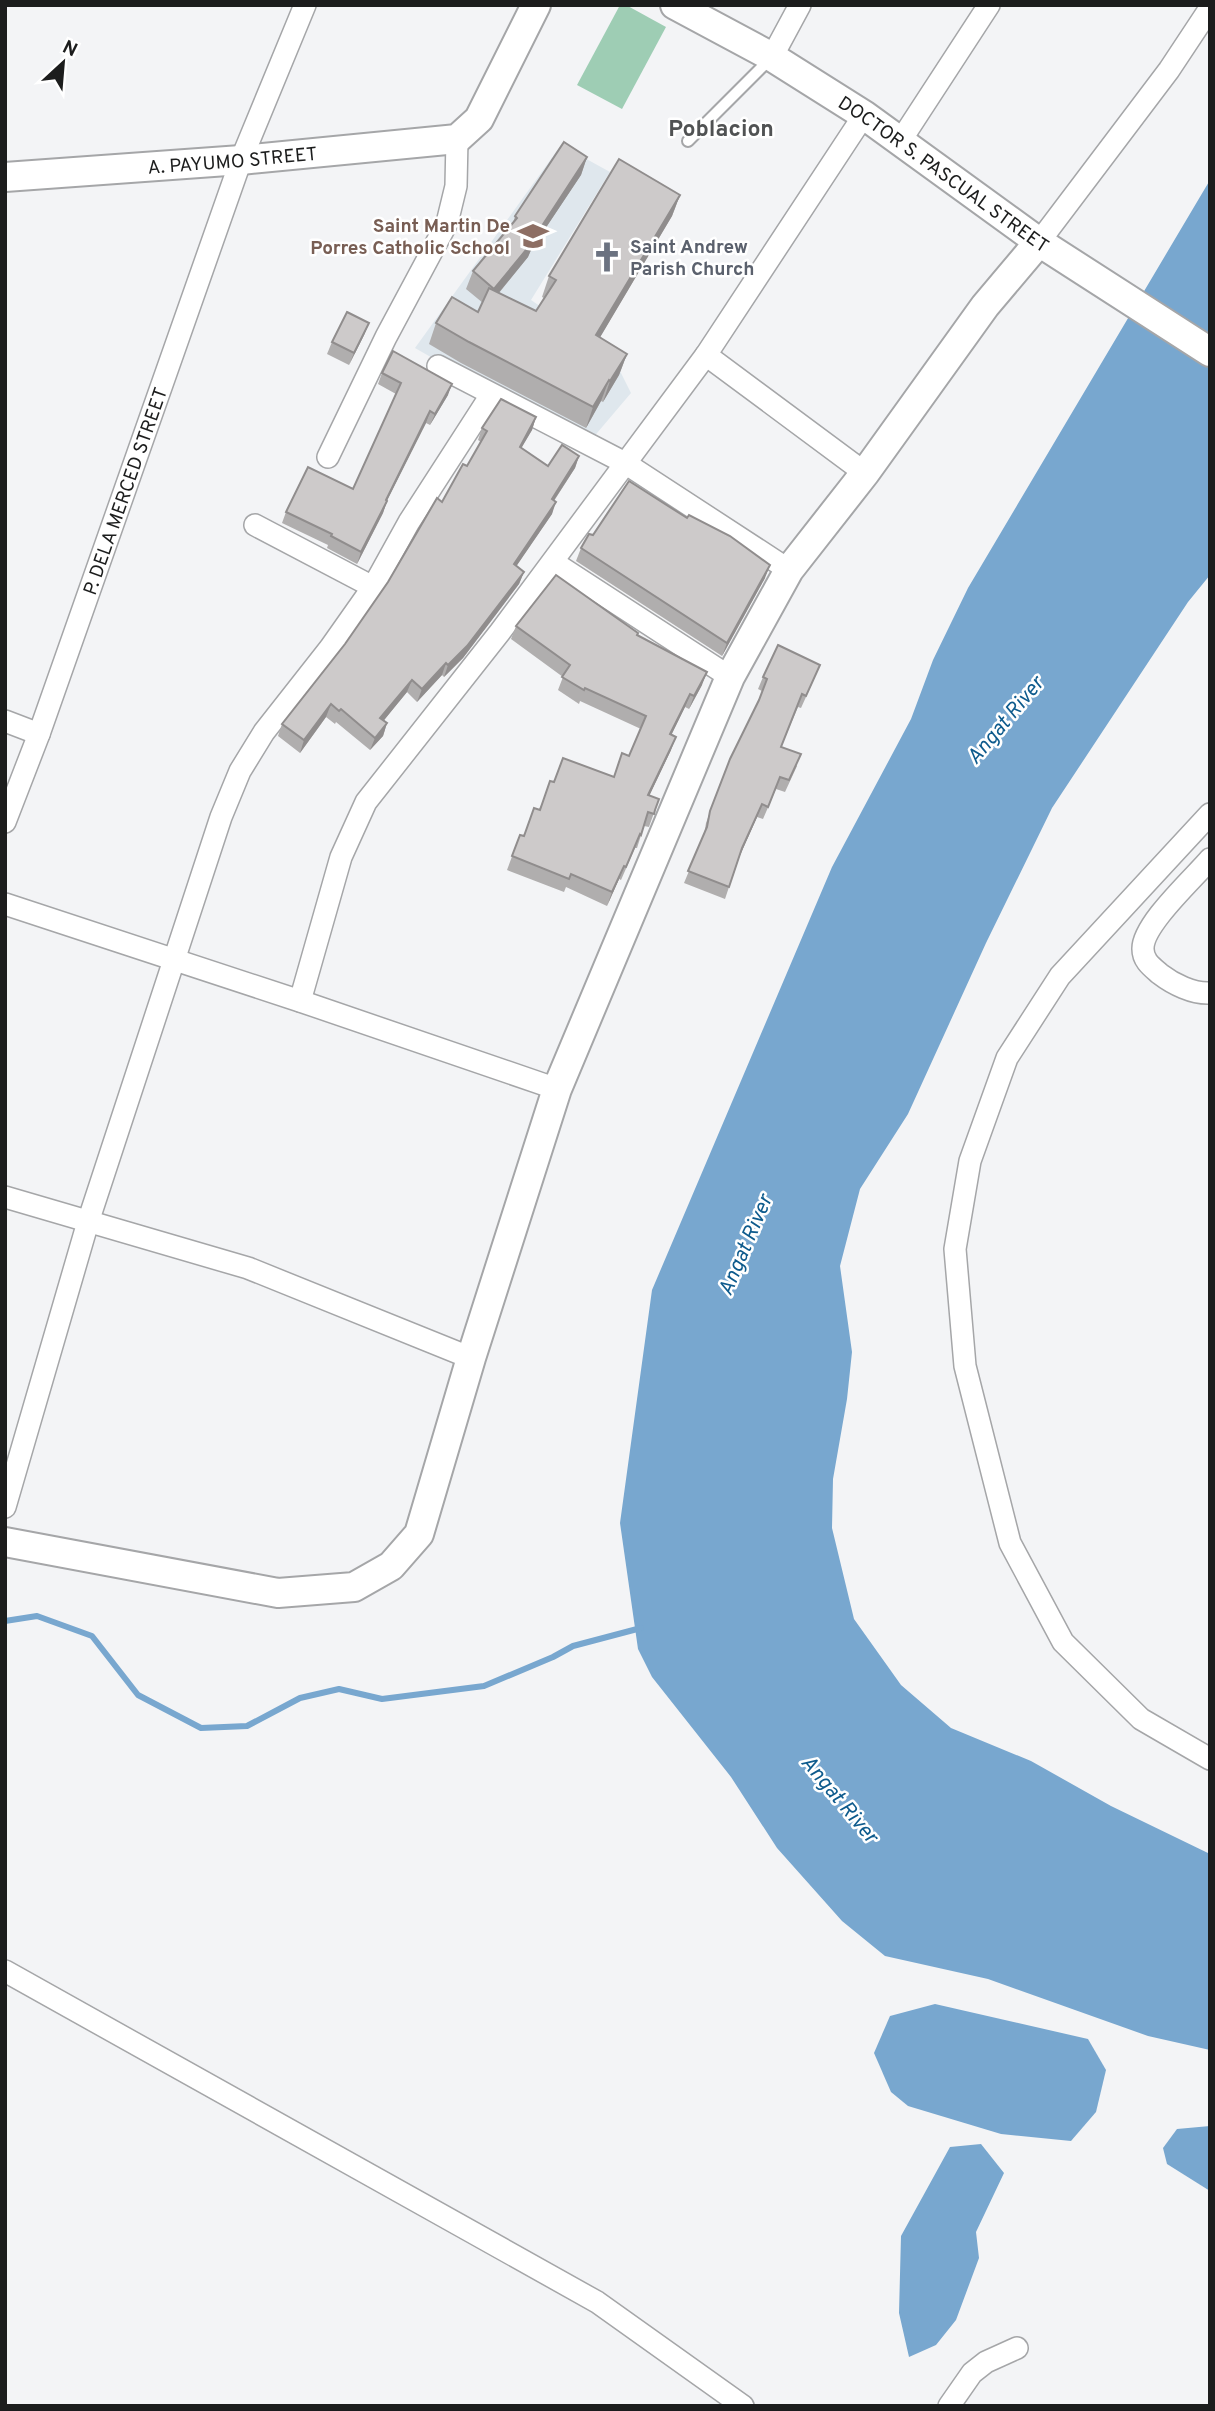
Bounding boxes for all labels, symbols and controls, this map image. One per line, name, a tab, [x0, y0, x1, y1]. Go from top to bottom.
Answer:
north arrow	[28, 28, 98, 98]
text: N	[58, 36, 81, 63]
street label: DOCTOR S. PASCUAL STREET	[833, 92, 1053, 259]
district label: Poblacion	[668, 116, 774, 145]
street label: A. PAYUMO STREET	[147, 143, 318, 181]
place label: Saint Martin De Porres Catholic School	[310, 215, 510, 261]
school or university icon: Saint Martin De Porres Catholic School	[516, 219, 550, 253]
place label: Saint Andrew Parish Church	[630, 236, 755, 282]
church icon: Saint Andrew Parish Church	[590, 240, 624, 274]
street label: P. DELA MERCED STREET	[79, 385, 174, 598]
water label: Angat River	[961, 670, 1052, 771]
water label: Angat River	[713, 1189, 780, 1300]
water label: Angat River	[794, 1750, 885, 1851]

